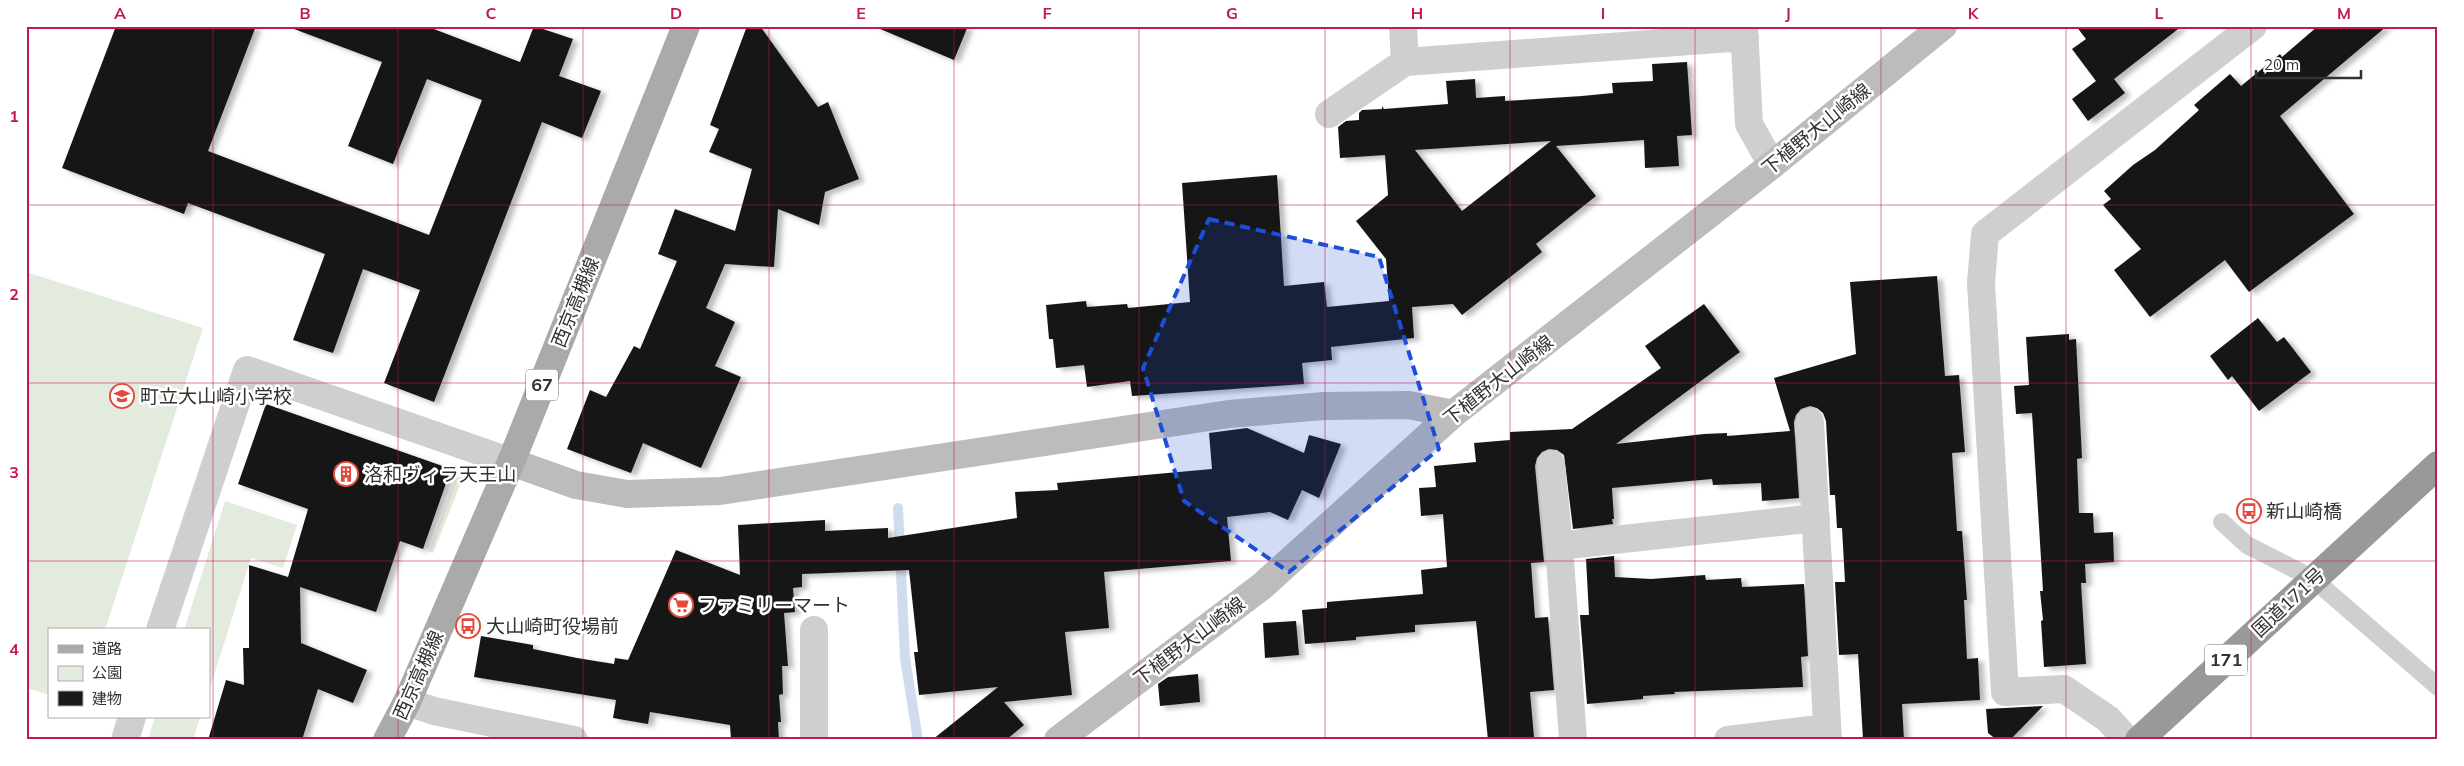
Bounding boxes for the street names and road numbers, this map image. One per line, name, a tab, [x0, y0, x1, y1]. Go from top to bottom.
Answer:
street label: 下植野大山崎線	[1757, 78, 1875, 180]
street label: 西京高槻線	[546, 253, 604, 351]
street label: 下植野大山崎線	[1438, 330, 1558, 430]
road number: 67	[526, 370, 558, 400]
street label: 国道171号	[2246, 562, 2330, 642]
street label: 下植野大山崎線	[1129, 591, 1249, 691]
street label: 西京高槻線	[388, 627, 448, 723]
road number: 171	[2205, 644, 2247, 676]

